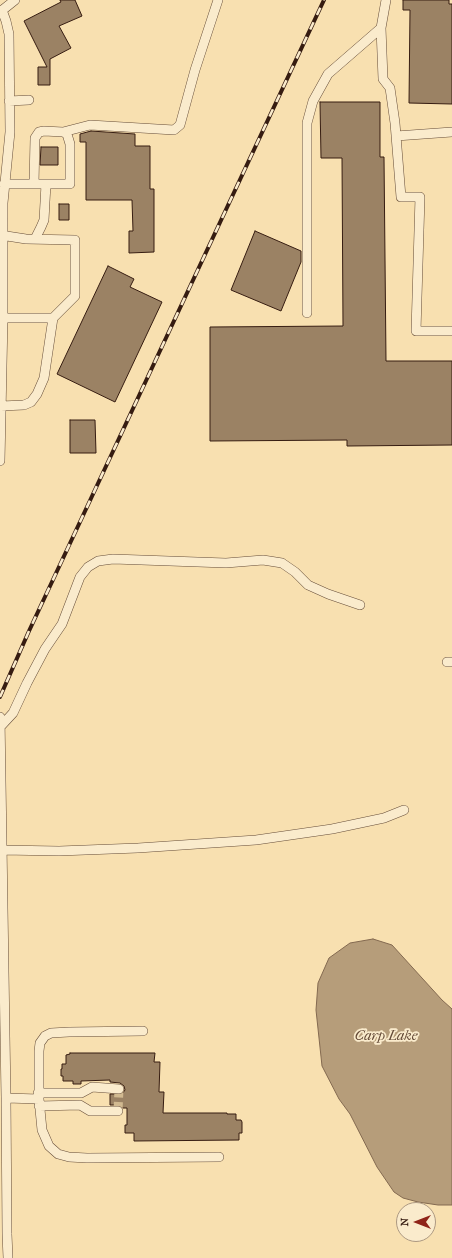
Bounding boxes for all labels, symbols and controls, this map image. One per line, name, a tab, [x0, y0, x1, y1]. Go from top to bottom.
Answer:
water label: Carp Lake	[355, 1029, 417, 1045]
north arrow	[396, 1202, 436, 1242]
text: N	[398, 1218, 411, 1226]

